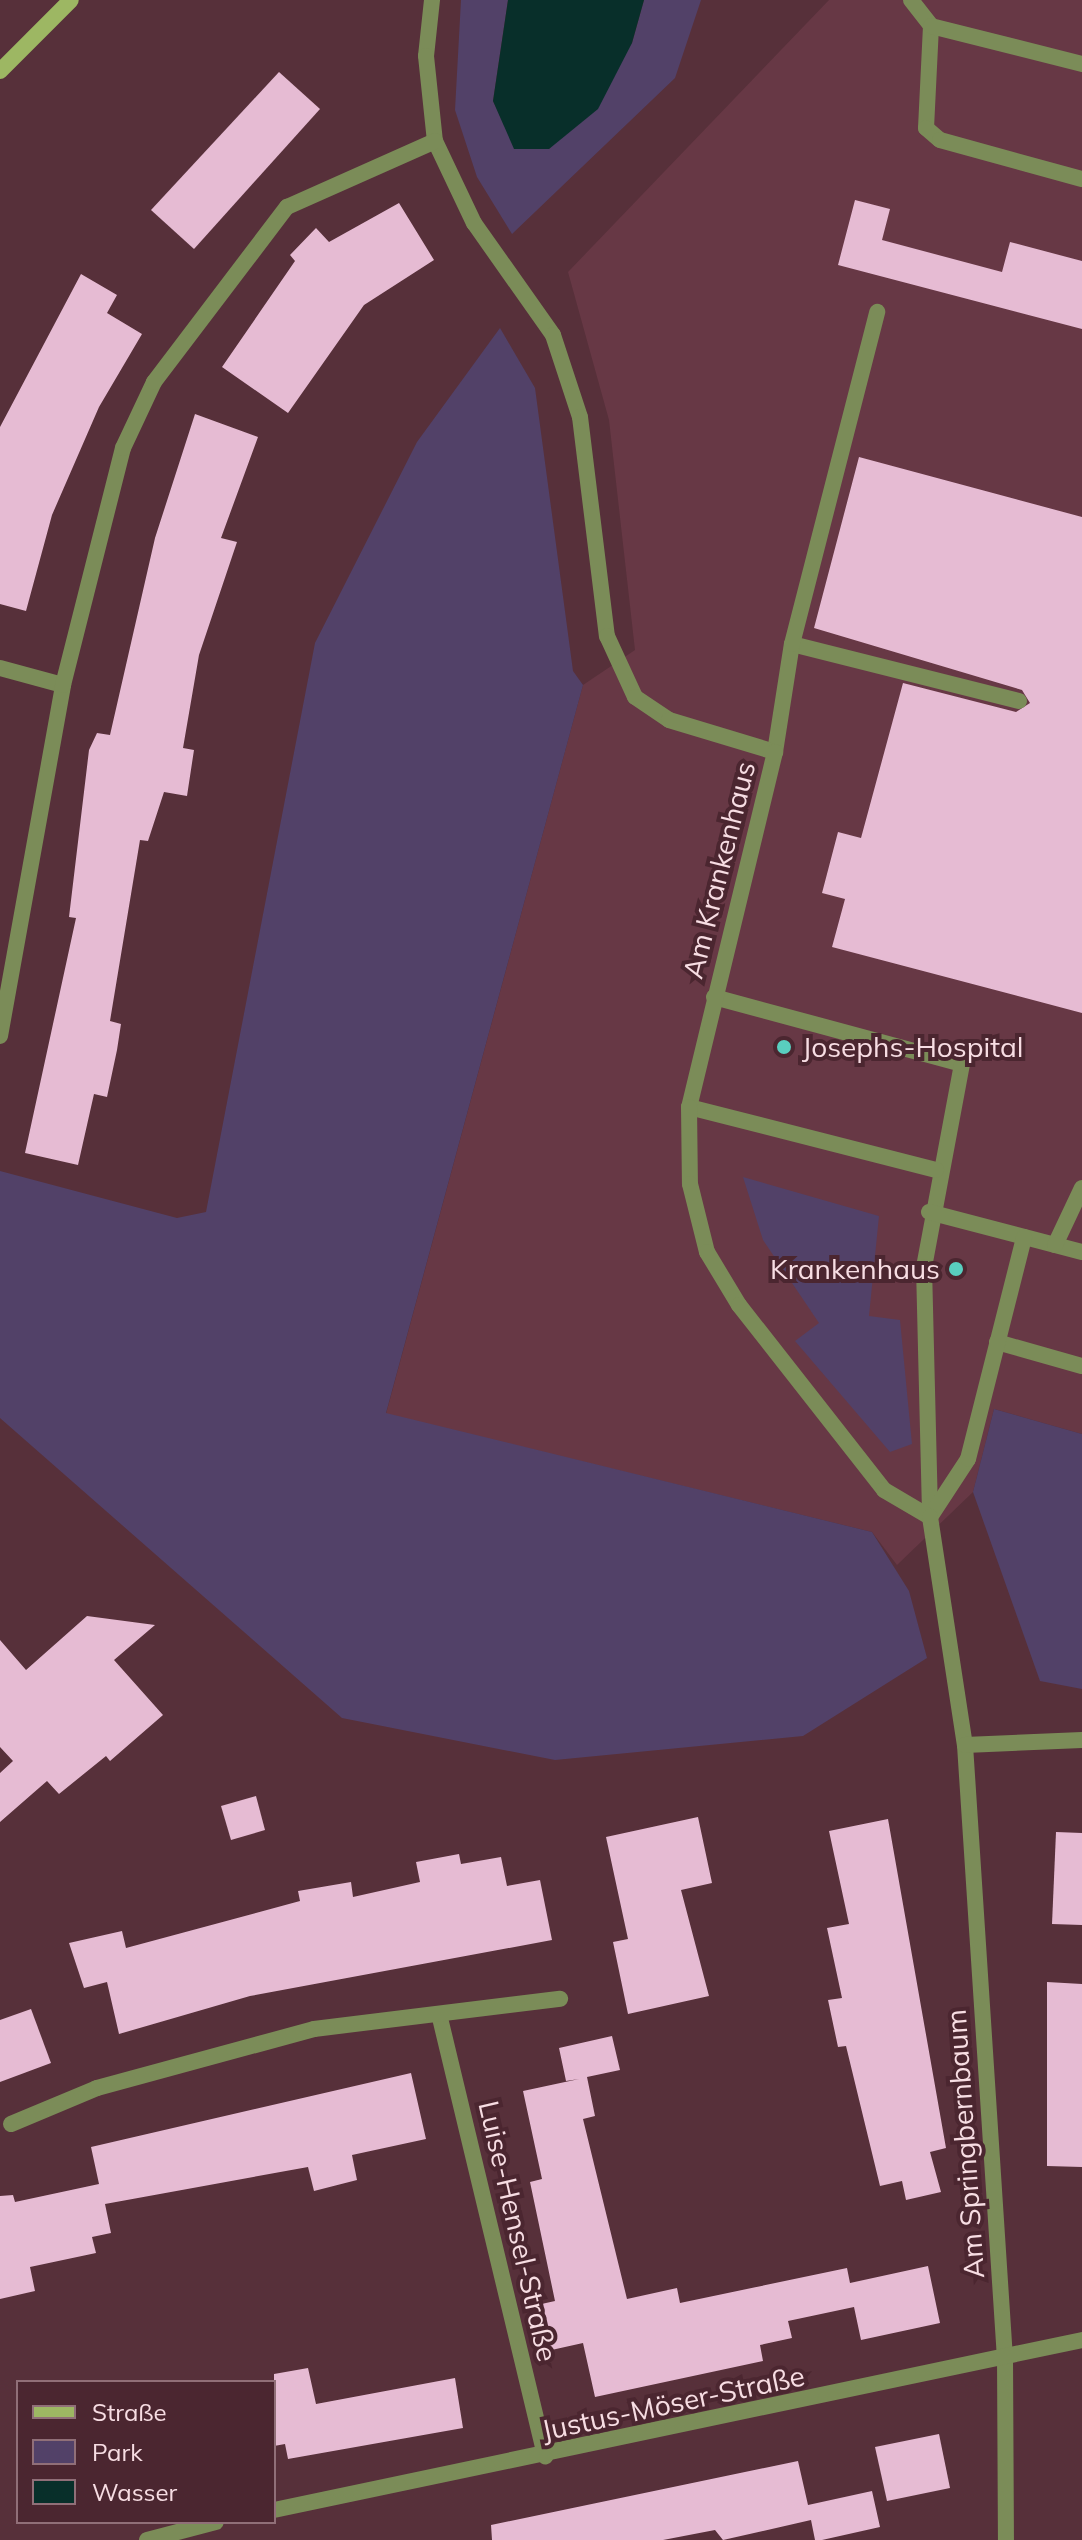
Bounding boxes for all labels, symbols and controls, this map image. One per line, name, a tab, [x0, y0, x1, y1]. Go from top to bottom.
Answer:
street label: Am Krankenhaus	[676, 758, 762, 982]
place label: Josephs-Hospital	[802, 1030, 1023, 1064]
marker: Josephs-Hospital	[773, 1036, 795, 1058]
place label: Krankenhaus	[770, 1252, 940, 1286]
marker: Krankenhaus	[947, 1260, 965, 1278]
street label: Am Springbernbaum	[939, 2008, 991, 2280]
street label: Luise-Hensel-Straße	[472, 2097, 564, 2365]
street label: Justus-Möser-Straße	[538, 2359, 808, 2447]
legend	[16, 2380, 276, 2524]
text: Straße	[92, 2397, 167, 2427]
text: Park	[92, 2437, 143, 2467]
text: Wasser	[92, 2477, 177, 2507]

